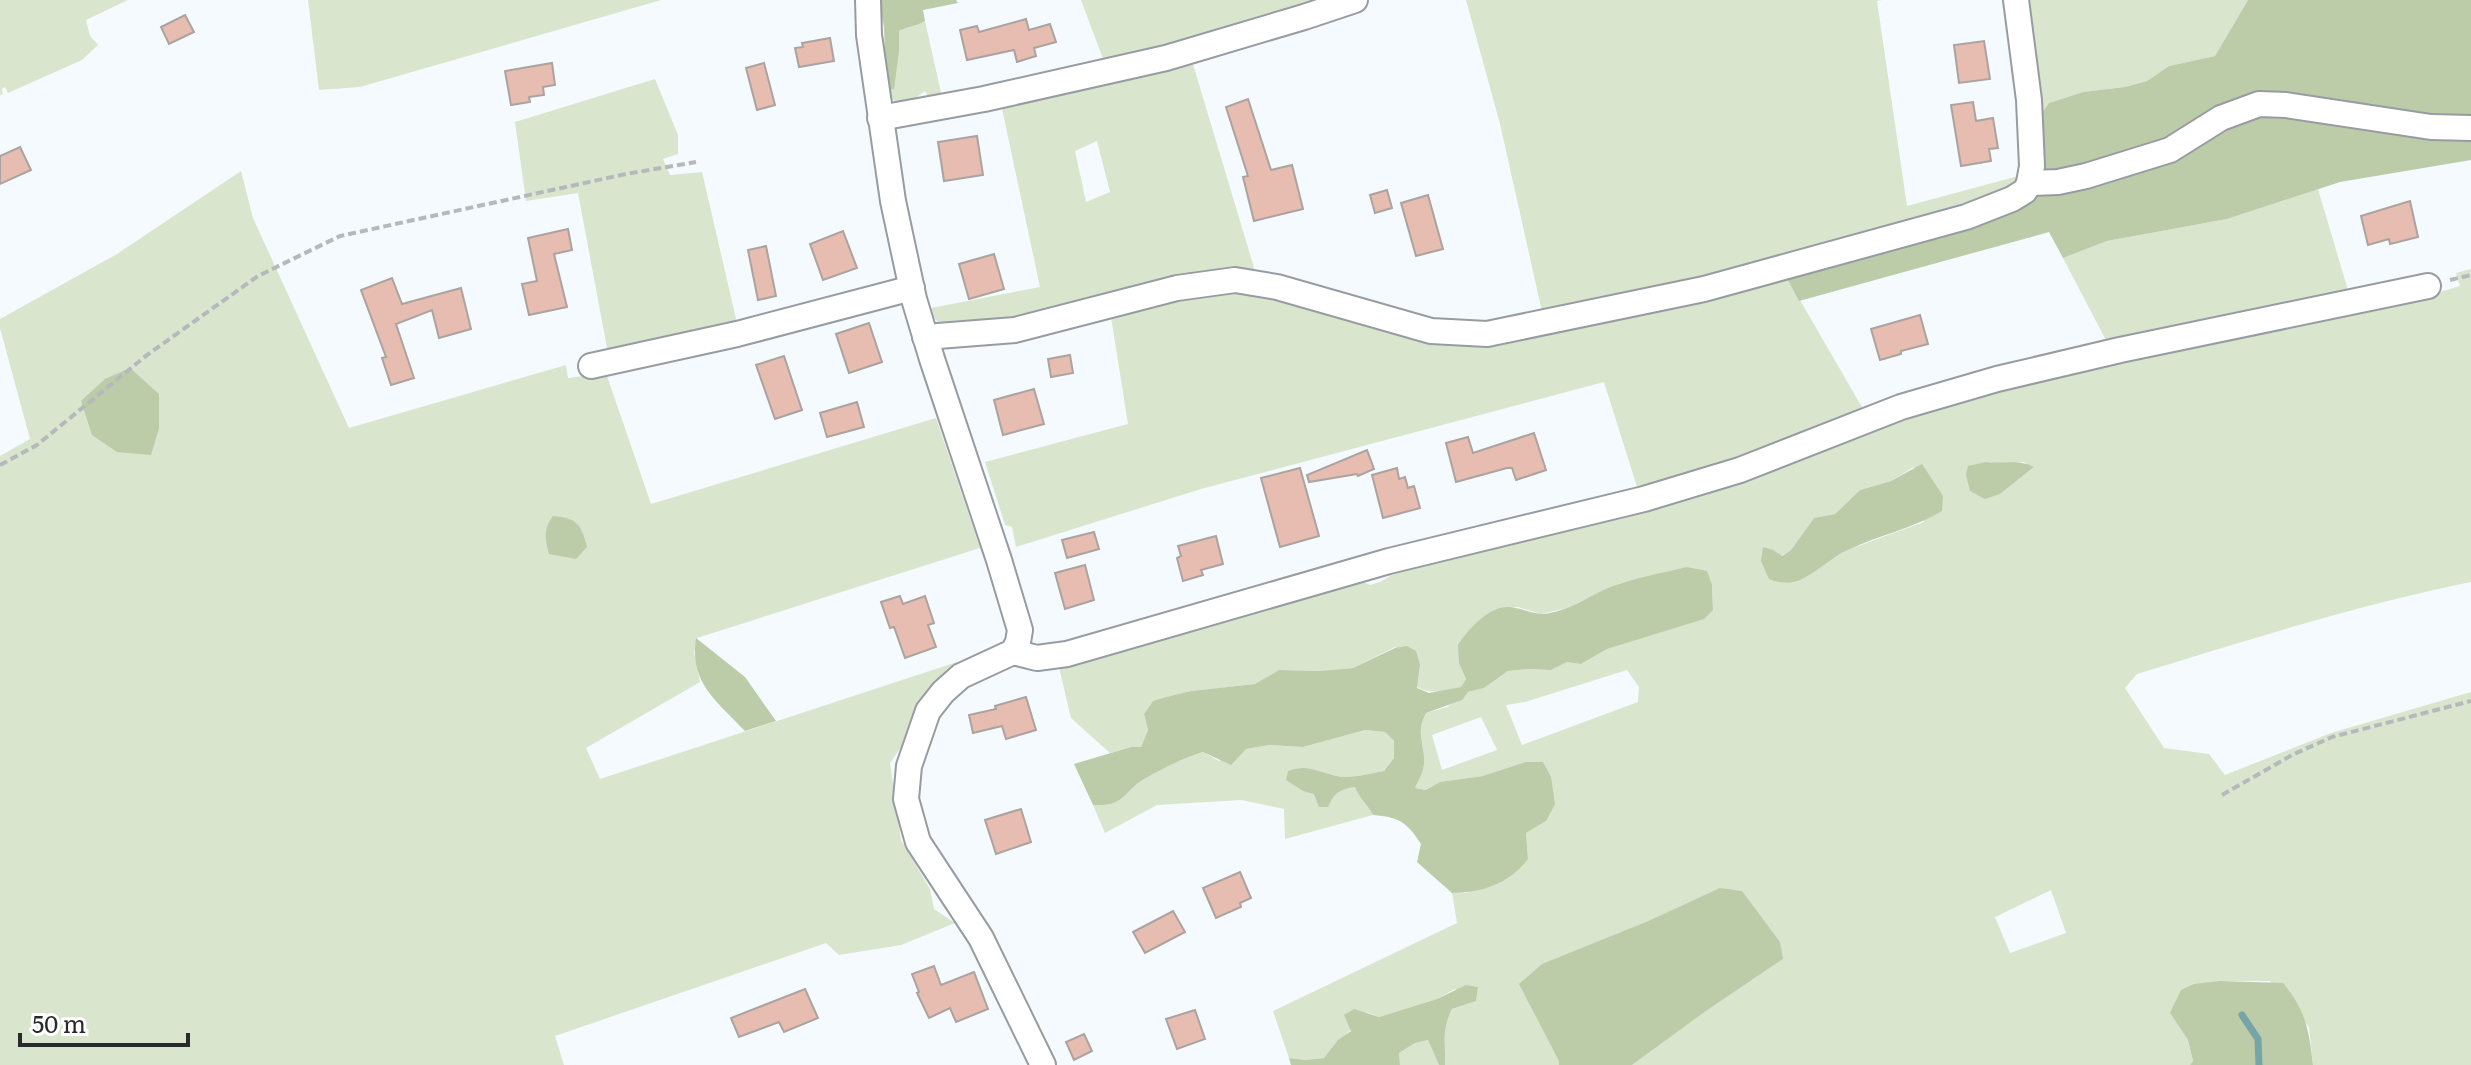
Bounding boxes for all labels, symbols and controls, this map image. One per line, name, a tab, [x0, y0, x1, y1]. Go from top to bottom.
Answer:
scale bar	[20, 997, 188, 1047]
text: 50 m	[32, 1005, 86, 1040]

